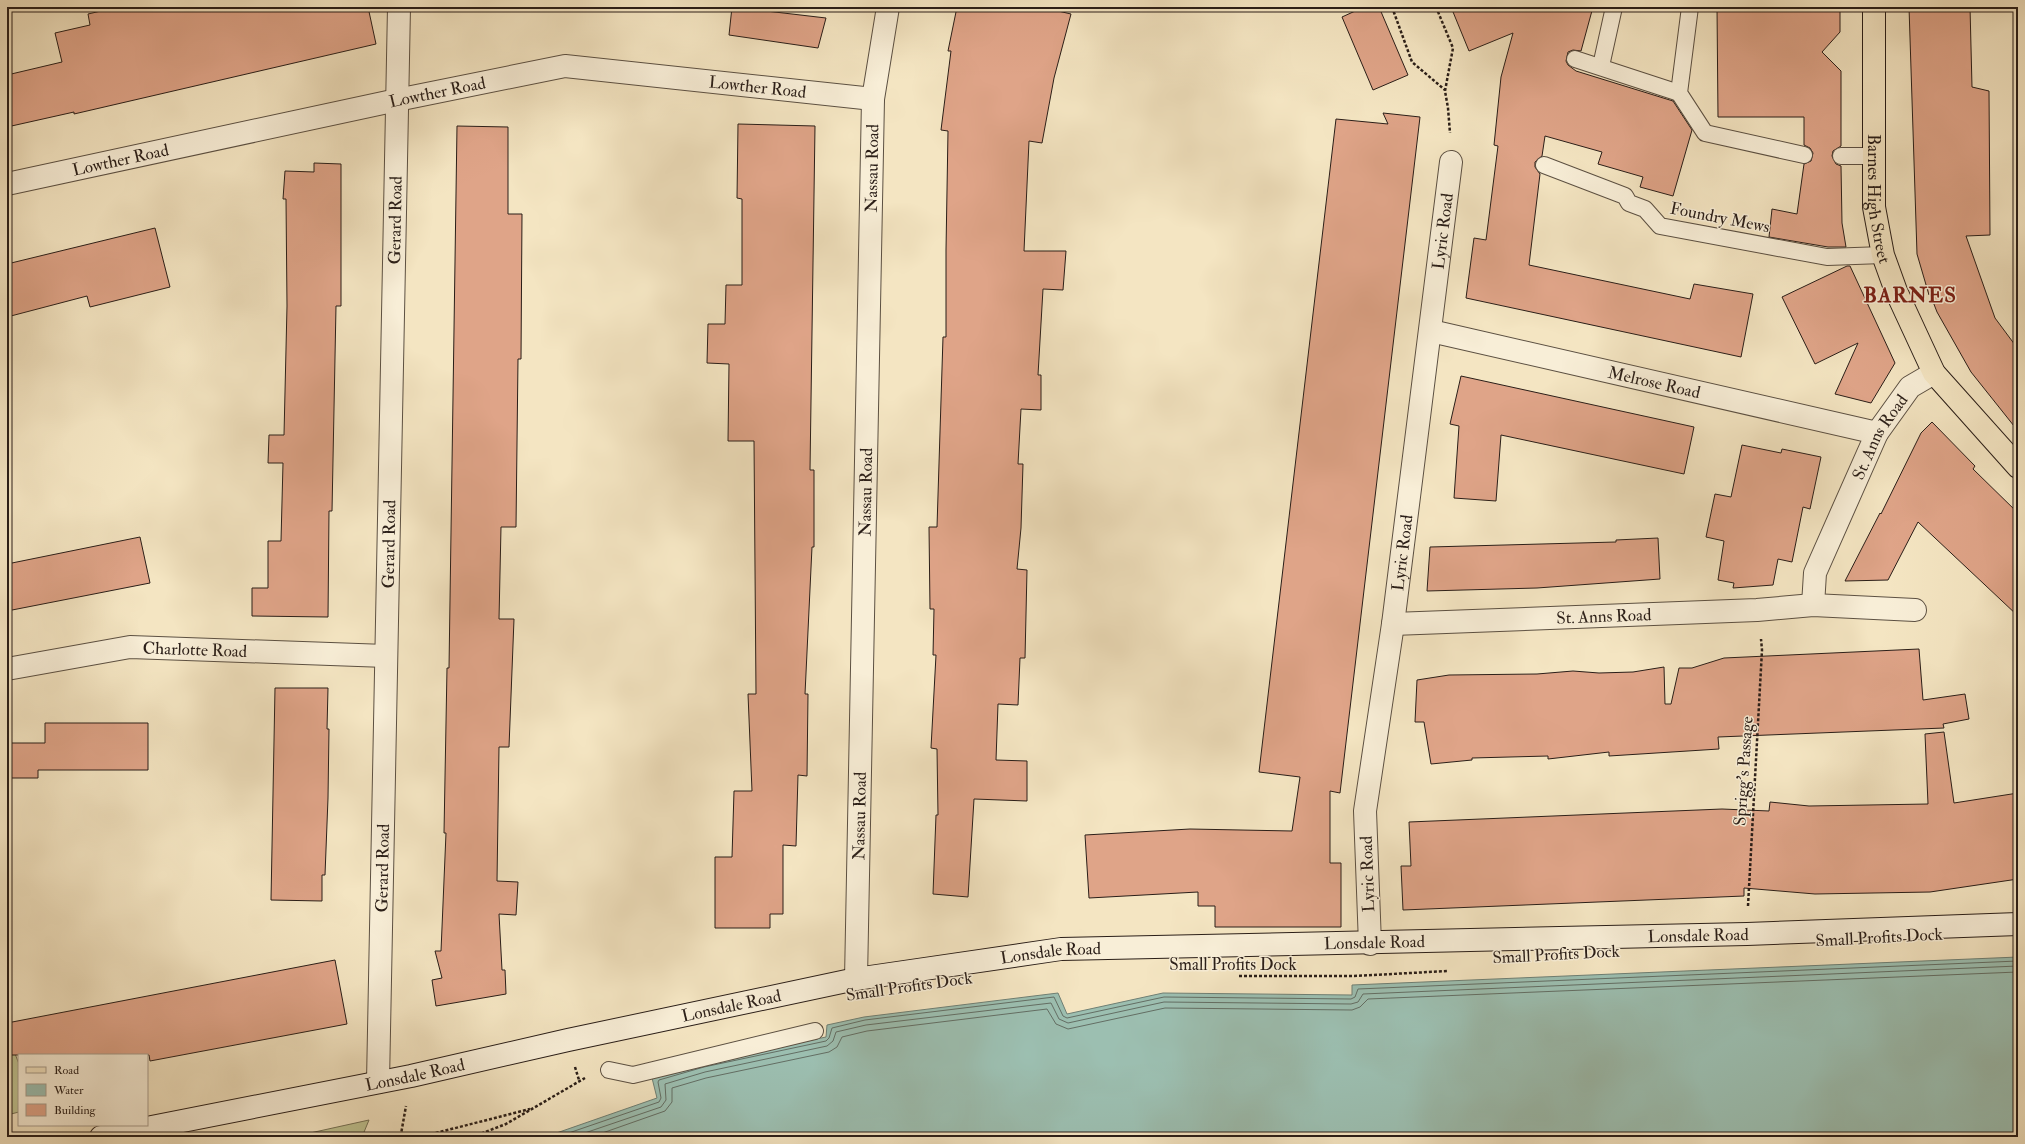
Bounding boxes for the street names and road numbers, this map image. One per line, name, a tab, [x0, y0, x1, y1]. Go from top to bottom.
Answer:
street label: Lowther Road	[708, 71, 808, 103]
street label: Lowther Road	[387, 72, 488, 112]
street label: Nassau Road	[861, 123, 884, 213]
street label: Barnes High Street	[1863, 134, 1895, 267]
street label: Lowther Road	[70, 139, 171, 181]
street label: Gerard Road	[384, 175, 407, 265]
street label: Lyric Road	[1428, 191, 1458, 271]
street label: Foundry Mews	[1668, 198, 1772, 238]
street label: Melrose Road	[1606, 362, 1703, 403]
street label: St. Anns Road	[1848, 390, 1913, 483]
street label: Nassau Road	[855, 447, 877, 537]
street label: Gerard Road	[378, 499, 400, 589]
street label: Lyric Road	[1387, 513, 1418, 592]
street label: St. Anns Road	[1556, 604, 1652, 629]
street label: Charlotte Road	[142, 637, 248, 662]
street label: Sprigg’s Passage	[1729, 715, 1759, 827]
street label: Nassau Road	[848, 771, 871, 860]
street label: Gerard Road	[371, 823, 394, 913]
street label: Lyric Road	[1356, 835, 1380, 913]
street label: Lonsdale Road	[1647, 924, 1750, 947]
street label: Small Profits Dock	[1815, 924, 1943, 951]
street label: Lonsdale Road	[1324, 931, 1426, 954]
street label: Lonsdale Road	[999, 938, 1102, 969]
street label: Small Profits Dock	[1492, 941, 1620, 968]
street label: Small Profits Dock	[1169, 954, 1297, 975]
street label: Small Profits Dock	[844, 967, 974, 1006]
street label: Lonsdale Road	[680, 985, 784, 1027]
street label: Lonsdale Road	[363, 1054, 467, 1096]

